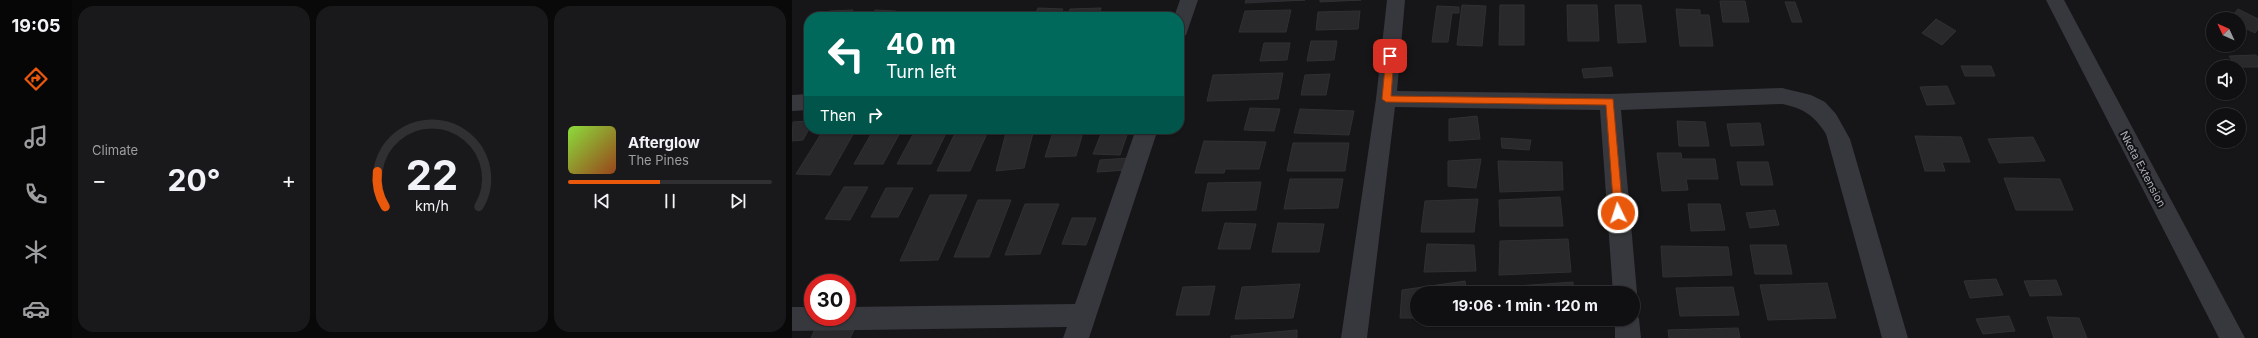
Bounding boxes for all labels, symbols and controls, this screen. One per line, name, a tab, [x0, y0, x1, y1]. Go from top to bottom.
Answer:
north arrow	[2206, 12, 2246, 52]
map controls	[2206, 12, 2246, 148]
text: 19:05	[11, 15, 61, 36]
text: 40 m	[886, 27, 956, 61]
icon: left	[820, 28, 872, 80]
pin	[1373, 39, 1407, 73]
icon: arrive	[1379, 45, 1401, 67]
button: sound	[2206, 60, 2246, 100]
text: Turn left	[886, 61, 956, 82]
icon: directions	[22, 65, 50, 93]
icon: right	[864, 104, 886, 126]
text: Then	[820, 106, 856, 125]
button: layers	[2206, 108, 2246, 148]
icon: music	[22, 123, 50, 151]
street label: Nketa Extension	[2117, 129, 2169, 209]
text: Afterglow	[628, 133, 700, 152]
text: Climate	[92, 142, 138, 158]
text: 22	[406, 150, 458, 200]
text: The Pines	[628, 152, 689, 168]
text: 20°	[168, 162, 220, 198]
text: −	[92, 167, 107, 193]
text: +	[281, 167, 296, 193]
icon: phone	[22, 180, 50, 208]
icon: previous	[591, 190, 613, 212]
icon: pause	[659, 190, 681, 212]
icon: next	[727, 190, 749, 212]
position arrow	[1597, 192, 1639, 234]
text: km/h	[415, 197, 449, 214]
icon: climate	[22, 238, 50, 266]
speed limit sign: 30	[804, 274, 856, 326]
icon: car	[22, 295, 50, 323]
text: 19:06 · 1 min · 120 m	[1452, 296, 1598, 315]

